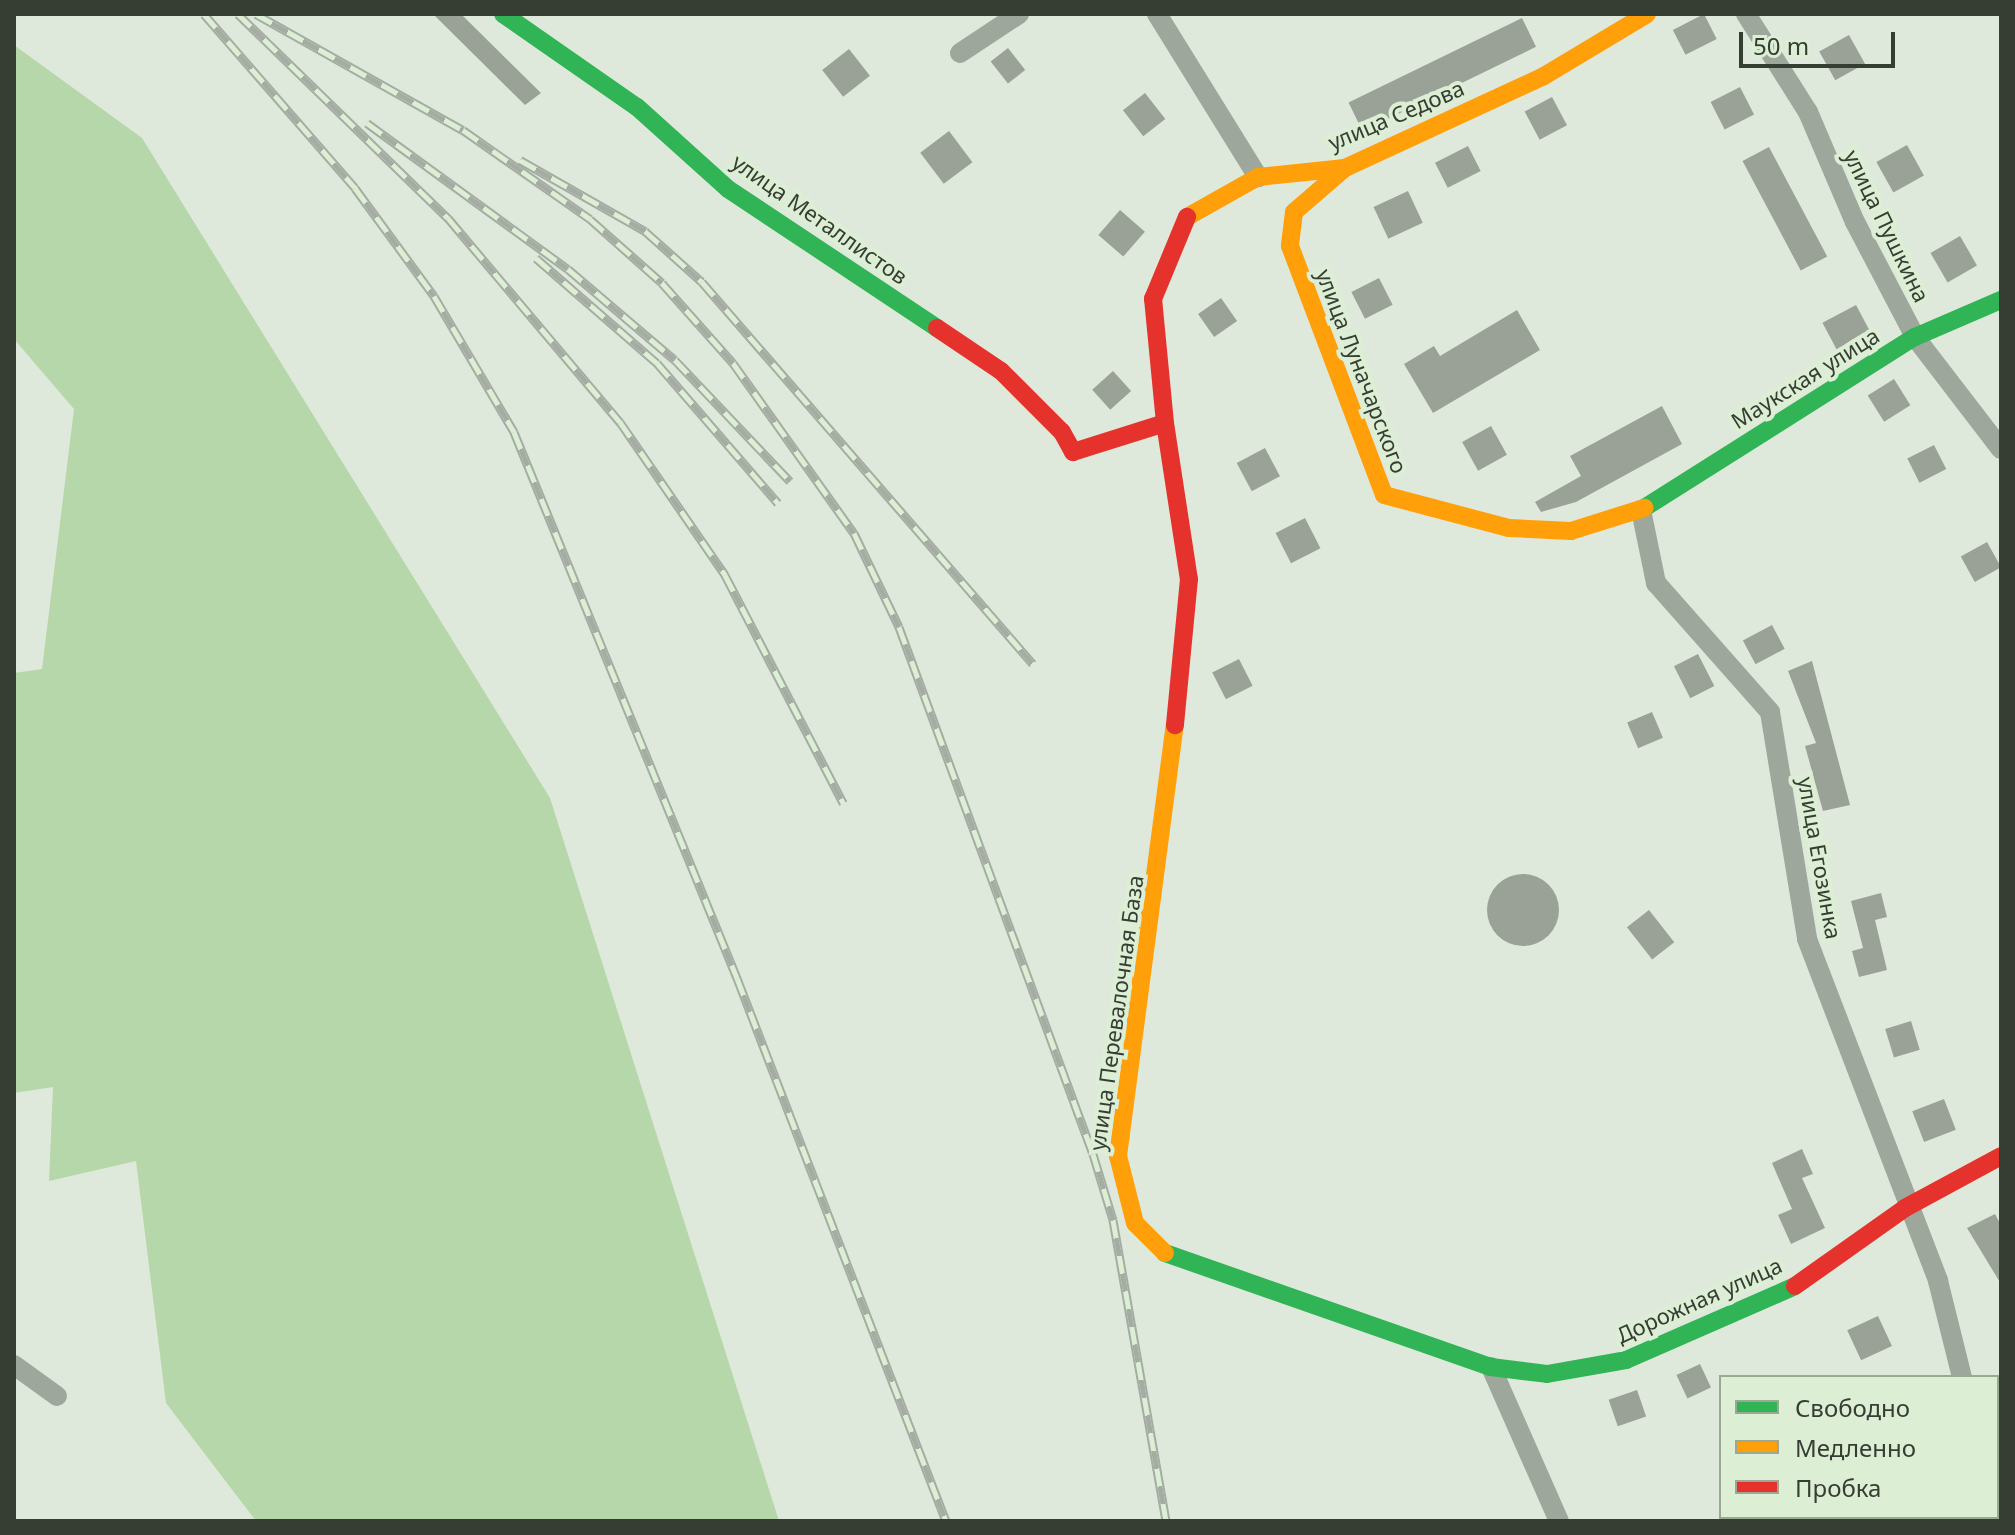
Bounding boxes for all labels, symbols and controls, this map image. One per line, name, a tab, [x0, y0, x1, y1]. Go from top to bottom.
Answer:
scale bar	[1743, 16, 1899, 66]
text: 50 m	[1753, 29, 1809, 62]
street label: улица Седова	[1324, 74, 1468, 156]
street label: улица Пушкина	[1839, 146, 1935, 306]
street label: улица Металлистов	[727, 148, 913, 290]
street label: улица Луначарского	[1311, 265, 1413, 477]
street label: Маукская улица	[1726, 322, 1884, 434]
street label: улица Егозинка	[1793, 775, 1847, 941]
street label: улица Перевалочная База	[1084, 873, 1148, 1153]
street label: Дорожная улица	[1612, 1252, 1786, 1348]
legend	[1719, 1375, 1999, 1519]
text: Свободно	[1795, 1391, 1910, 1424]
text: Медленно	[1795, 1431, 1916, 1464]
text: Пробка	[1795, 1471, 1881, 1504]

